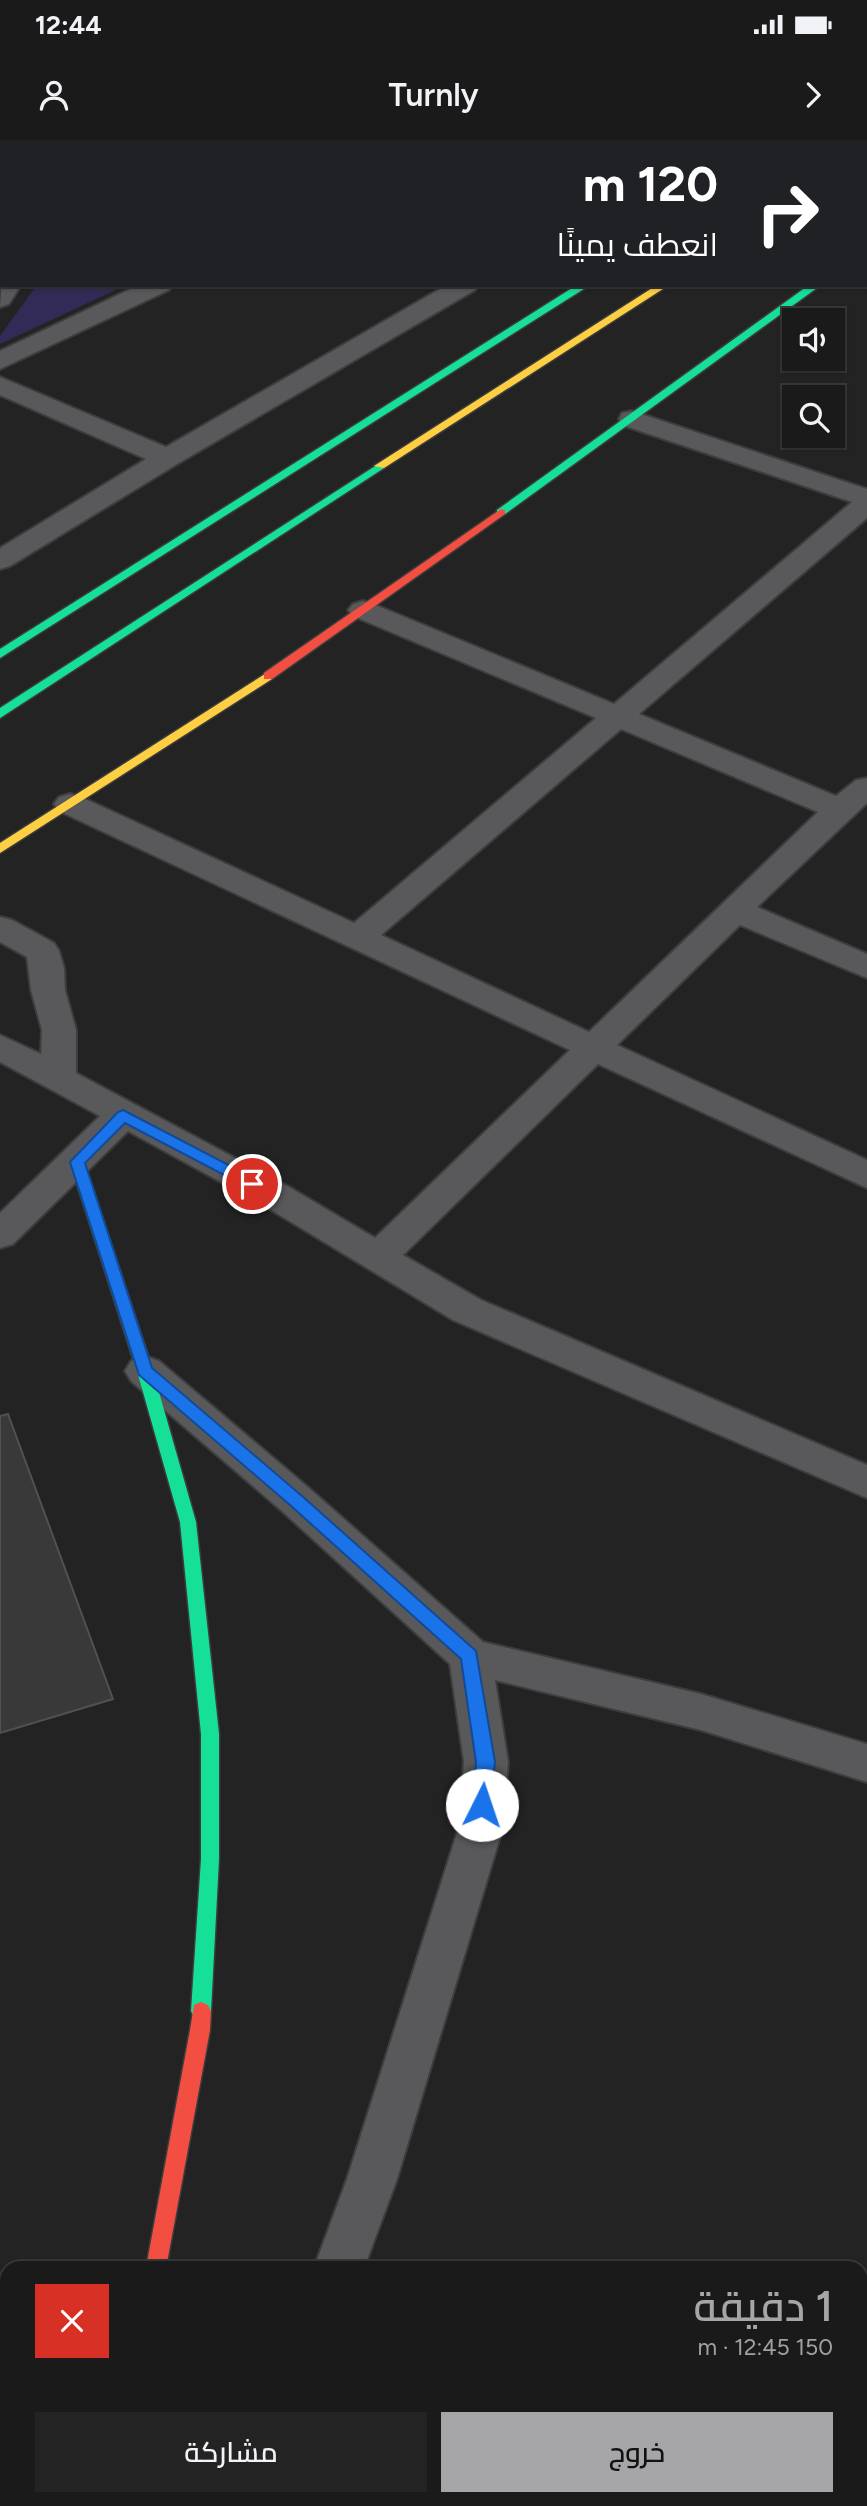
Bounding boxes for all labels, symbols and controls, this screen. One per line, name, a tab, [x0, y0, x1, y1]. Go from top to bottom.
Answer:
text: 12:44	[35, 9, 102, 41]
icon: person	[35, 76, 73, 114]
text: Turnly	[388, 76, 479, 114]
icon: forward	[794, 76, 832, 114]
text: 120 m	[583, 154, 718, 213]
icon: right	[742, 168, 833, 259]
text: انعطف يمينًا	[556, 226, 718, 264]
map controls	[782, 308, 845, 448]
button: sound	[782, 308, 845, 371]
button: search	[782, 385, 845, 448]
pin	[222, 1154, 282, 1214]
icon: arrive	[233, 1165, 271, 1203]
position arrow	[445, 1768, 519, 1842]
text: 1 دقيقة	[693, 2281, 833, 2332]
button: close	[35, 2284, 109, 2358]
text: 150 m · 12:45	[697, 2333, 833, 2361]
button: مشاركة	[35, 2412, 427, 2492]
button: خروج	[441, 2412, 833, 2492]

